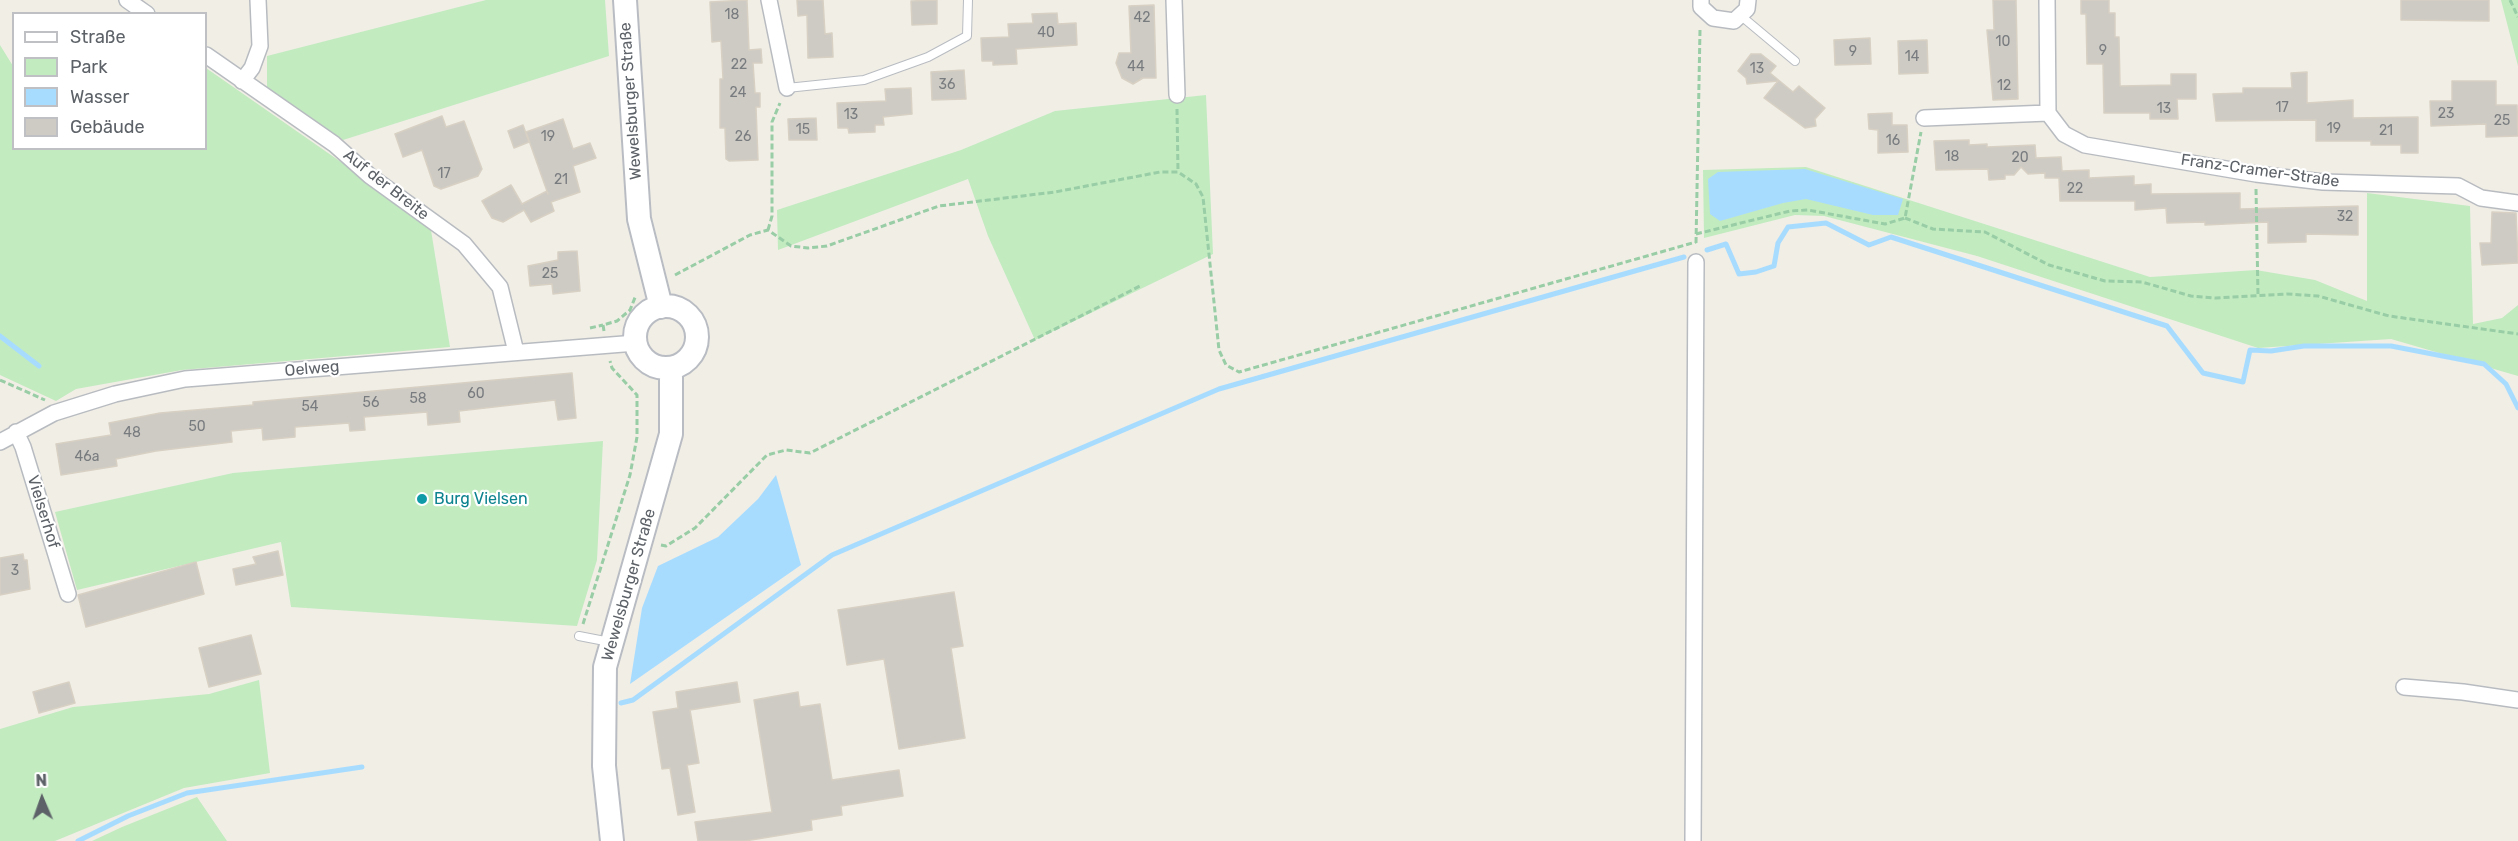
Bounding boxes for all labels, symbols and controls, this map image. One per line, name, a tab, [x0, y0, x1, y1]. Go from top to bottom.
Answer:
house number: 18	[725, 7, 739, 23]
house number: 42	[1134, 10, 1150, 26]
legend	[12, 12, 207, 150]
street label: Wewelsburger Straße	[616, 22, 646, 180]
house number: 40	[1037, 25, 1055, 41]
text: Straße	[70, 26, 126, 48]
house number: 10	[1996, 34, 2010, 50]
house number: 9	[2099, 43, 2107, 59]
house number: 9	[1849, 44, 1857, 60]
house number: 14	[1905, 49, 1919, 65]
text: Park	[70, 56, 107, 78]
house number: 22	[731, 57, 747, 73]
house number: 44	[1127, 59, 1145, 75]
house number: 13	[1750, 61, 1764, 77]
house number: 36	[939, 77, 955, 93]
house number: 12	[1997, 78, 2011, 94]
house number: 24	[730, 85, 746, 101]
text: Wasser	[70, 86, 129, 108]
house number: 17	[2275, 100, 2289, 116]
house number: 13	[2157, 101, 2171, 117]
house number: 23	[2438, 106, 2454, 122]
house number: 13	[844, 107, 858, 123]
house number: 25	[2494, 113, 2510, 129]
text: Gebäude	[70, 116, 145, 138]
house number: 19	[2327, 121, 2341, 137]
house number: 15	[796, 122, 810, 138]
house number: 21	[2379, 123, 2393, 139]
house number: 19	[541, 129, 555, 145]
house number: 26	[735, 129, 751, 145]
house number: 16	[1886, 133, 1900, 149]
street label: Auf der Breite	[339, 146, 433, 224]
house number: 18	[1945, 149, 1959, 165]
house number: 20	[2011, 150, 2029, 166]
street label: Franz-Cramer-Straße	[2179, 150, 2341, 192]
house number: 17	[437, 166, 451, 182]
house number: 21	[554, 172, 568, 188]
house number: 22	[2067, 181, 2083, 197]
house number: 32	[2337, 209, 2353, 225]
house number: 25	[542, 266, 558, 282]
street label: Oelweg	[284, 357, 340, 381]
house number: 60	[467, 386, 485, 402]
house number: 58	[409, 391, 427, 407]
house number: 56	[363, 395, 379, 411]
house number: 54	[301, 399, 319, 415]
house number: 50	[188, 419, 206, 435]
house number: 48	[123, 425, 141, 441]
house number: 46a	[75, 449, 99, 465]
street label: Vielserhof	[23, 473, 63, 551]
place label: Burg Vielsen	[434, 489, 528, 509]
marker: Burg Vielsen	[415, 492, 429, 506]
street label: Wewelsburger Straße	[598, 507, 660, 663]
house number: 3	[11, 563, 19, 579]
north arrow	[12, 769, 72, 829]
text: N	[35, 771, 47, 790]

